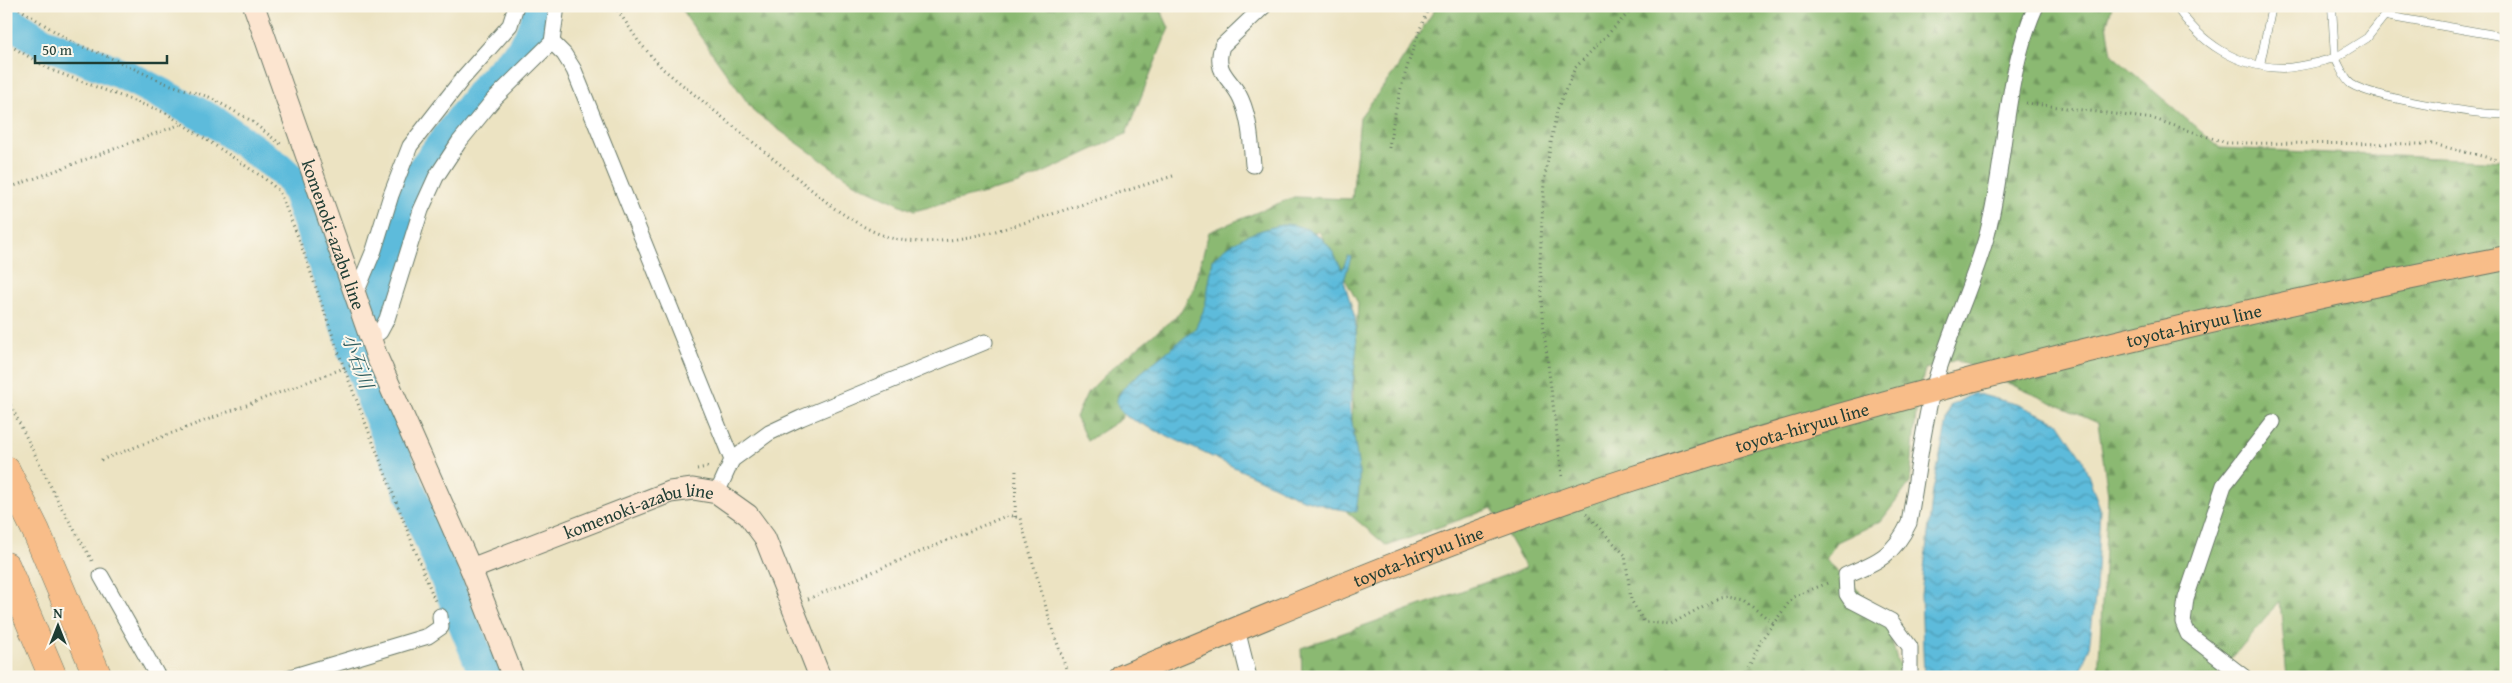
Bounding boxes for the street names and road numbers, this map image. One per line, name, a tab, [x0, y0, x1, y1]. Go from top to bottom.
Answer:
street label: komenoki-azabu line	[295, 156, 373, 313]
street label: toyota-hiryuu line	[2123, 296, 2264, 354]
street label: toyota-hiryuu line	[1732, 395, 1872, 459]
street label: komenoki-azabu line	[560, 475, 716, 545]
street label: toyota-hiryuu line	[1349, 518, 1487, 594]

